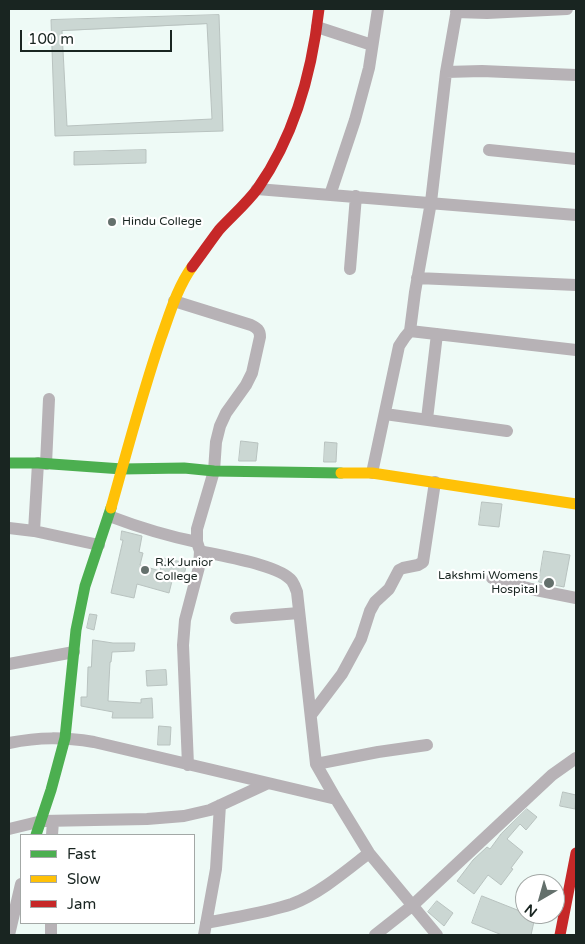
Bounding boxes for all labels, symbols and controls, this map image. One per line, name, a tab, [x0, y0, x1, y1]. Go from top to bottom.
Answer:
scale bar	[22, 20, 175, 52]
text: 100 m	[28, 30, 74, 48]
place label: Hindu College	[122, 215, 202, 229]
marker: Hindu College	[106, 216, 118, 228]
place label: R.K Junior College	[155, 556, 213, 584]
marker: R.K Junior College	[139, 564, 151, 576]
place label: Lakshmi Womens Hospital	[438, 569, 538, 597]
marker: Lakshmi Womens Hospital	[542, 576, 556, 590]
legend	[20, 834, 195, 924]
text: Fast	[67, 845, 96, 863]
text: Slow	[67, 870, 101, 888]
north arrow	[515, 874, 565, 924]
text: Jam	[67, 895, 96, 913]
text: N	[521, 900, 541, 921]

